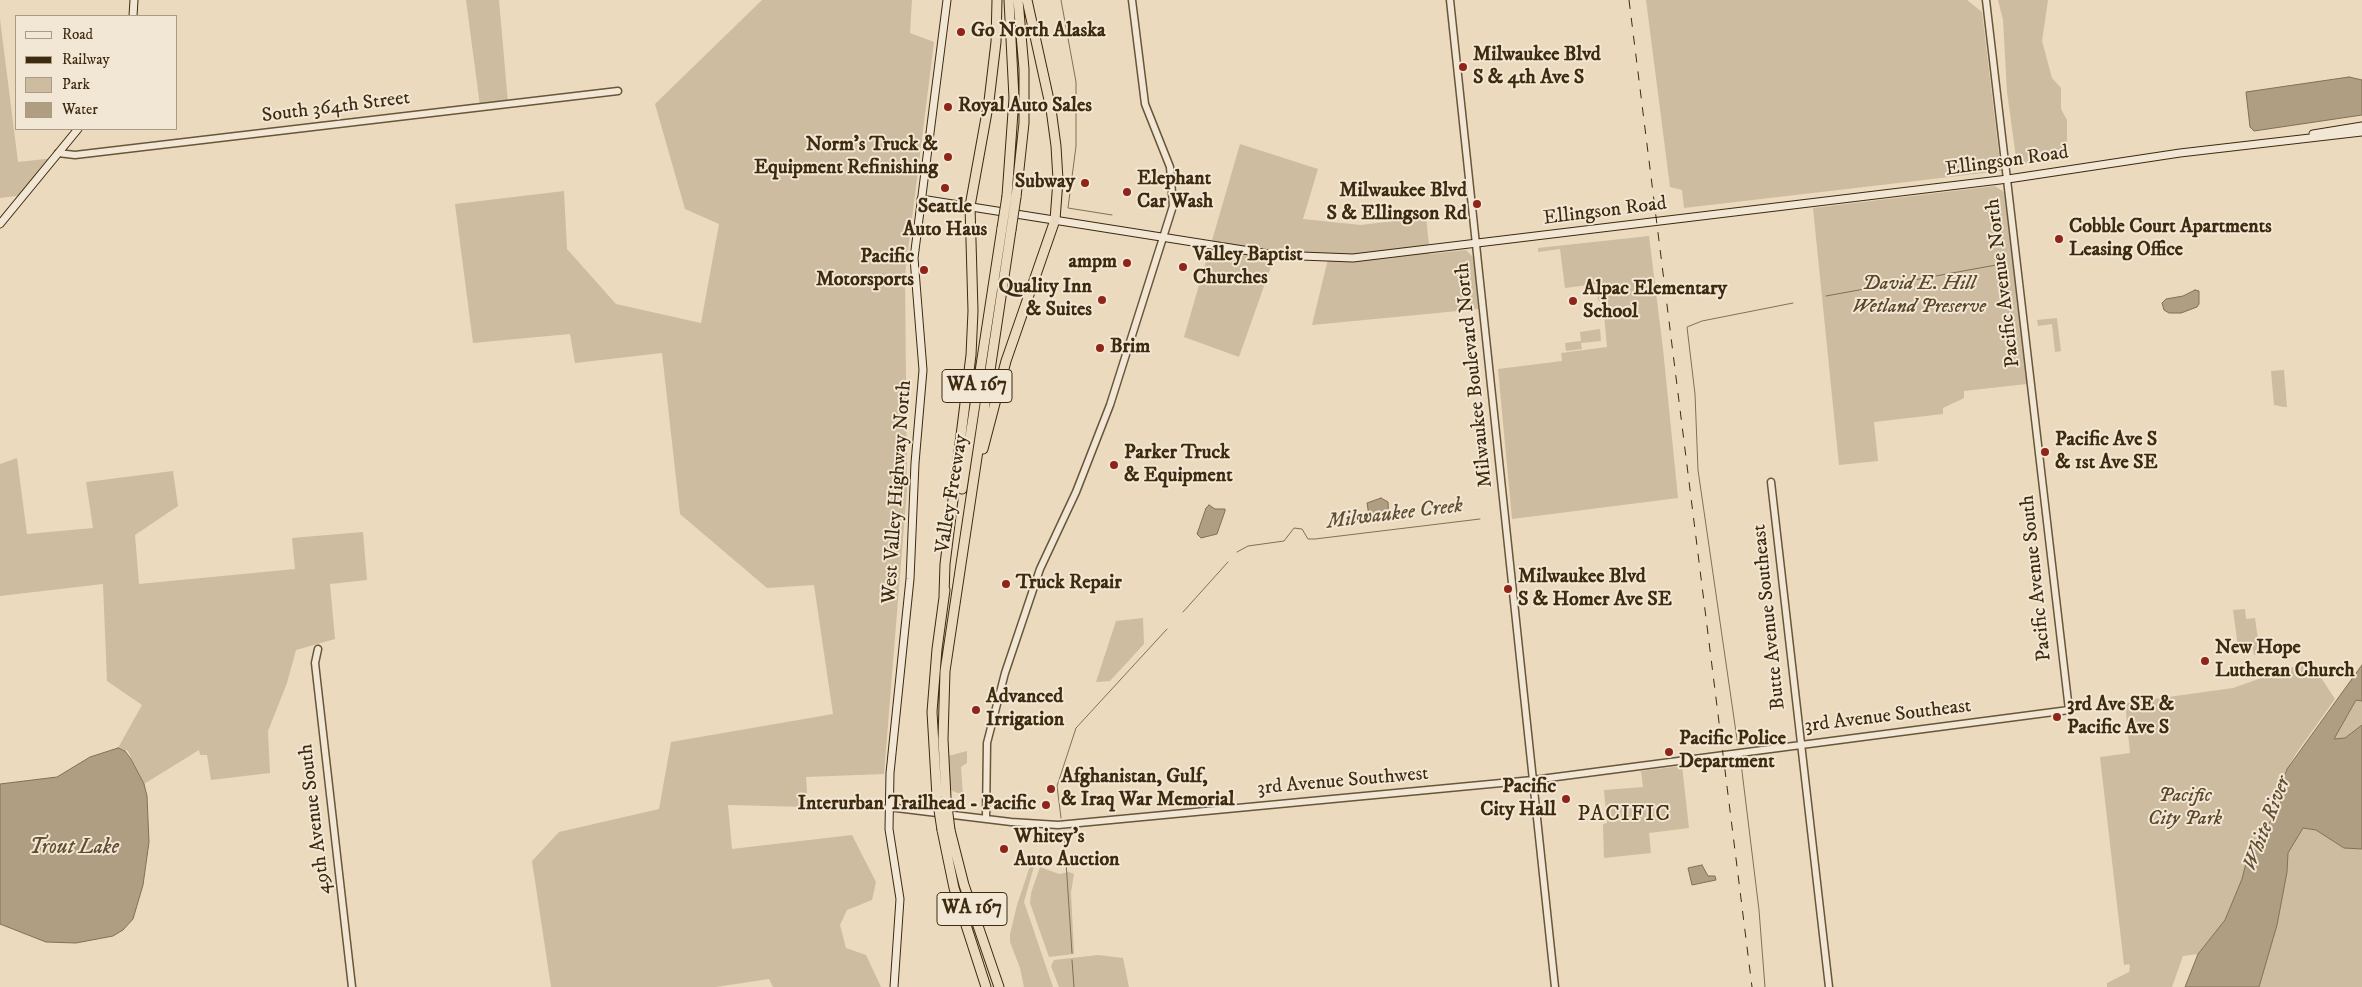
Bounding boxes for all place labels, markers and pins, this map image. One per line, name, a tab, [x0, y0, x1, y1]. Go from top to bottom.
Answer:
place label: Go North Alaska	[971, 20, 1106, 44]
marker: Go North Alaska	[955, 26, 967, 38]
place label: Milwaukee Blvd S & 4th Ave S	[1473, 44, 1601, 91]
marker: Milwaukee Blvd S & 4th Ave S	[1457, 61, 1469, 73]
place label: Royal Auto Sales	[958, 95, 1092, 119]
marker: Royal Auto Sales	[942, 101, 954, 113]
place label: Norm's Truck & Equipment Refinishing	[754, 134, 938, 181]
marker: Norm's Truck & Equipment Refinishing	[942, 151, 954, 163]
place label: Elephant Car Wash	[1137, 168, 1213, 215]
place label: Subway	[1015, 171, 1075, 195]
marker: Subway	[1079, 177, 1091, 189]
place label: Milwaukee Blvd S & Ellingson Rd	[1327, 180, 1467, 227]
marker: Seattle Auto Haus	[939, 182, 951, 194]
marker: Elephant Car Wash	[1121, 186, 1133, 198]
place label: Seattle Auto Haus	[903, 196, 987, 243]
marker: Milwaukee Blvd S & Ellingson Rd	[1471, 198, 1483, 210]
place label: Cobble Court Apartments Leasing Office	[2069, 216, 2272, 263]
marker: Cobble Court Apartments Leasing Office	[2053, 233, 2065, 245]
place label: Valley Baptist Churches	[1193, 244, 1303, 291]
place label: Pacific Motorsports	[816, 246, 914, 293]
place label: ampm	[1068, 251, 1117, 275]
marker: ampm	[1121, 257, 1133, 269]
marker: Valley Baptist Churches	[1177, 261, 1189, 273]
marker: Pacific Motorsports	[918, 264, 930, 276]
place label: Quality Inn & Suites	[999, 276, 1092, 323]
place label: Alpac Elementary School	[1583, 278, 1727, 325]
marker: Quality Inn & Suites	[1096, 294, 1108, 306]
marker: Alpac Elementary School	[1567, 295, 1579, 307]
place label: Brim	[1110, 336, 1150, 360]
marker: Brim	[1094, 342, 1106, 354]
place label: Pacific Ave S & 1st Ave SE	[2055, 429, 2158, 476]
place label: Parker Truck & Equipment	[1124, 442, 1233, 489]
marker: Pacific Ave S & 1st Ave SE	[2039, 446, 2051, 458]
marker: Parker Truck & Equipment	[1108, 459, 1120, 471]
place label: Milwaukee Blvd S & Homer Ave SE	[1518, 566, 1672, 613]
place label: Truck Repair	[1016, 572, 1122, 596]
marker: Truck Repair	[1000, 578, 1012, 590]
marker: Milwaukee Blvd S & Homer Ave SE	[1502, 583, 1514, 595]
place label: New Hope Lutheran Church	[2215, 637, 2355, 684]
marker: New Hope Lutheran Church	[2199, 655, 2211, 667]
place label: Advanced Irrigation	[986, 686, 1064, 733]
place label: 3rd Ave SE & Pacific Ave S	[2067, 694, 2174, 741]
marker: Advanced Irrigation	[970, 704, 982, 716]
marker: 3rd Ave SE & Pacific Ave S	[2051, 711, 2063, 723]
place label: Pacific Police Department	[1679, 728, 1786, 775]
marker: Pacific Police Department	[1663, 746, 1675, 758]
place label: Afghanistan, Gulf, & Iraq War Memorial	[1061, 766, 1234, 813]
place label: Pacific City Hall	[1480, 776, 1556, 823]
marker: Afghanistan, Gulf, & Iraq War Memorial	[1045, 783, 1057, 795]
place label: Interurban Trailhead - Pacific	[798, 793, 1036, 817]
marker: Pacific City Hall	[1560, 793, 1572, 805]
marker: Interurban Trailhead - Pacific	[1040, 799, 1052, 811]
place label: Whitey's Auto Auction	[1014, 826, 1120, 873]
marker: Whitey's Auto Auction	[998, 843, 1010, 855]

